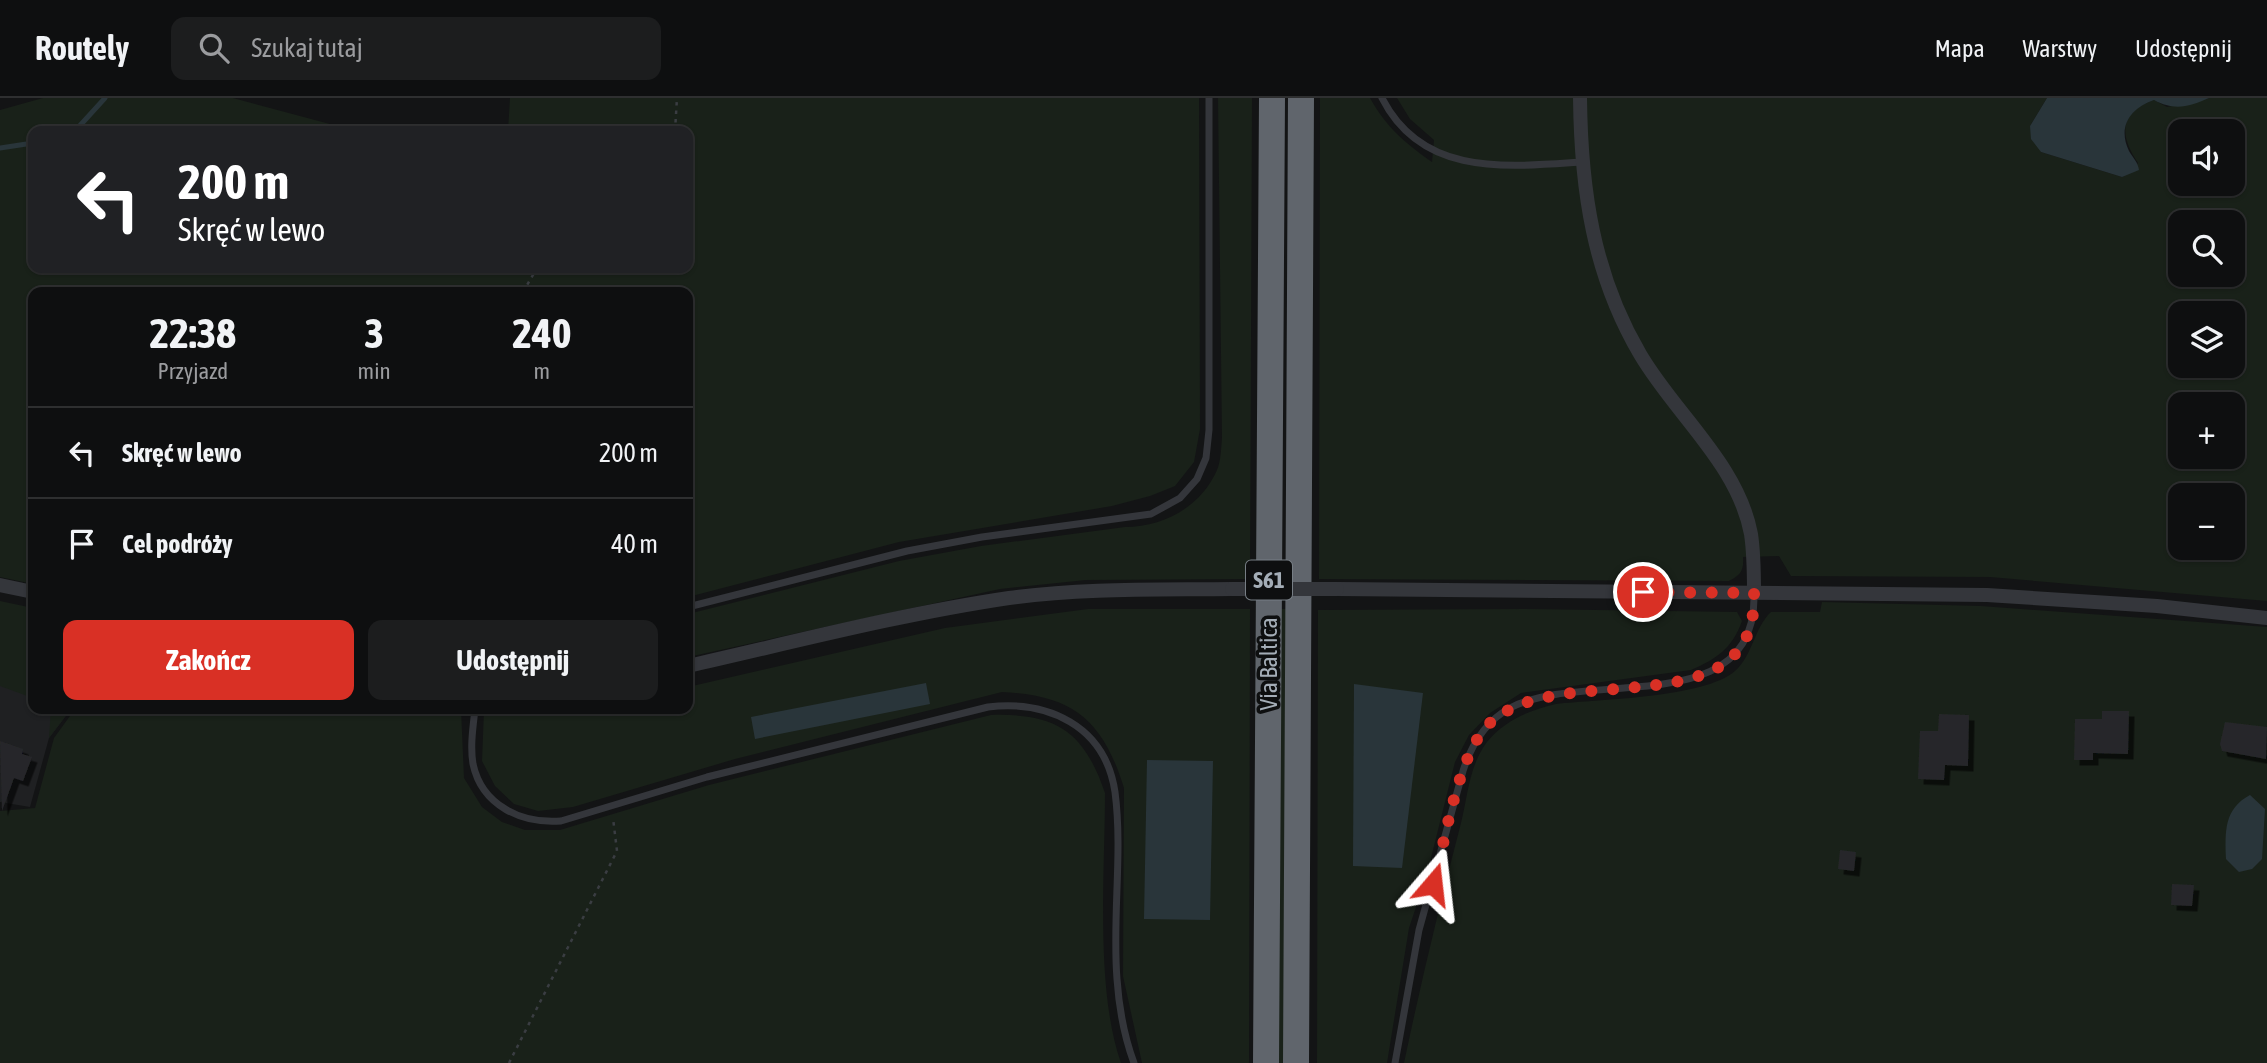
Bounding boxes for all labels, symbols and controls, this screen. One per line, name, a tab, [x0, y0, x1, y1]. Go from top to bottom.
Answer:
search box	[171, 17, 661, 80]
text: Routely	[35, 29, 129, 67]
icon: search	[195, 29, 233, 67]
text: Szukaj tutaj	[251, 33, 363, 63]
text: Mapa	[1935, 35, 1985, 62]
text: Warstwy	[2023, 35, 2097, 62]
text: Udostępnij	[2135, 35, 2232, 62]
map controls	[2168, 119, 2245, 560]
button: sound	[2168, 119, 2245, 196]
text: 200 m	[178, 153, 289, 209]
icon: left	[63, 154, 154, 245]
button: search	[2168, 210, 2245, 287]
text: Skręć w lewo	[178, 211, 325, 248]
button: layers	[2168, 301, 2245, 378]
text: 22:38	[150, 309, 236, 357]
text: 3	[364, 309, 384, 357]
text: 240	[512, 309, 571, 357]
text: Przyjazd	[157, 358, 228, 384]
text: min	[358, 358, 391, 384]
text: m	[534, 358, 550, 384]
button: +	[2168, 392, 2245, 469]
icon: left	[63, 434, 101, 472]
text: Skręć w lewo	[122, 438, 242, 468]
text: 200 m	[599, 438, 658, 468]
button: −	[2168, 483, 2245, 560]
icon: arrive	[63, 525, 101, 563]
text: Cel podróży	[122, 529, 233, 559]
text: 40 m	[611, 529, 658, 559]
road number: S61	[1246, 560, 1292, 600]
pin	[1613, 562, 1673, 622]
icon: arrive	[1624, 573, 1662, 611]
street label: Via Baltica	[1255, 617, 1282, 711]
button: Zakończ	[63, 620, 354, 700]
button: Udostępnij	[368, 620, 658, 700]
position arrow	[1396, 847, 1470, 921]

